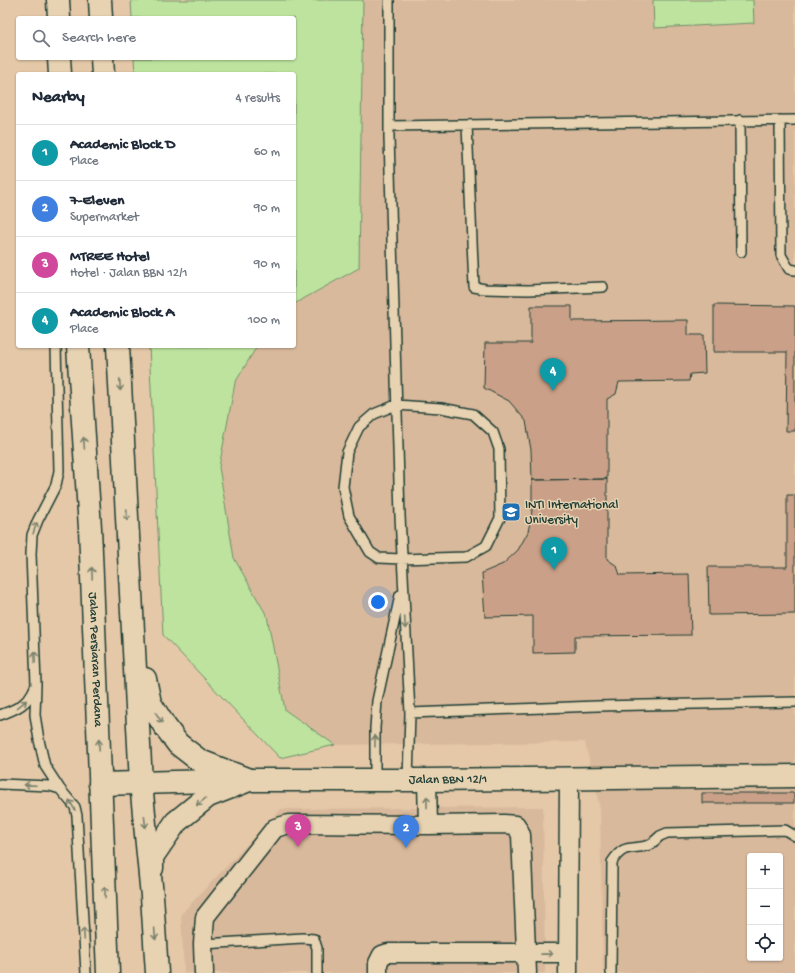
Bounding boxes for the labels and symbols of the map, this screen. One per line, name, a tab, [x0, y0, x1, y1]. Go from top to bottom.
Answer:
pin: 4	[540, 358, 566, 391]
one-way arrow	[116, 378, 124, 391]
one-way arrow	[81, 437, 88, 450]
place label: INTI International University	[525, 498, 618, 528]
school or university icon: INTI International University	[500, 501, 522, 523]
one-way arrow	[124, 508, 131, 521]
one-way arrow	[31, 522, 39, 534]
pin: 1	[541, 537, 567, 570]
one-way arrow	[88, 567, 96, 580]
street label: Jalan Persiaran Perdana	[85, 592, 106, 728]
your location	[368, 592, 388, 612]
one-way arrow	[401, 616, 408, 629]
one-way arrow	[31, 651, 39, 664]
one-way arrow	[16, 700, 27, 708]
one-way arrow	[155, 712, 163, 723]
one-way arrow	[371, 735, 379, 748]
one-way arrow	[95, 739, 103, 752]
street label: Jalan BBN 12/1	[409, 772, 487, 788]
one-way arrow	[24, 781, 37, 789]
one-way arrow	[423, 796, 431, 809]
one-way arrow	[196, 798, 207, 806]
one-way arrow	[68, 800, 77, 811]
pin: 3	[285, 814, 311, 847]
one-way arrow	[141, 815, 149, 828]
pin: 2	[393, 815, 419, 848]
one-way arrow	[101, 886, 109, 899]
one-way arrow	[151, 927, 158, 940]
one-way arrow	[80, 928, 87, 941]
one-way arrow	[540, 950, 553, 958]

